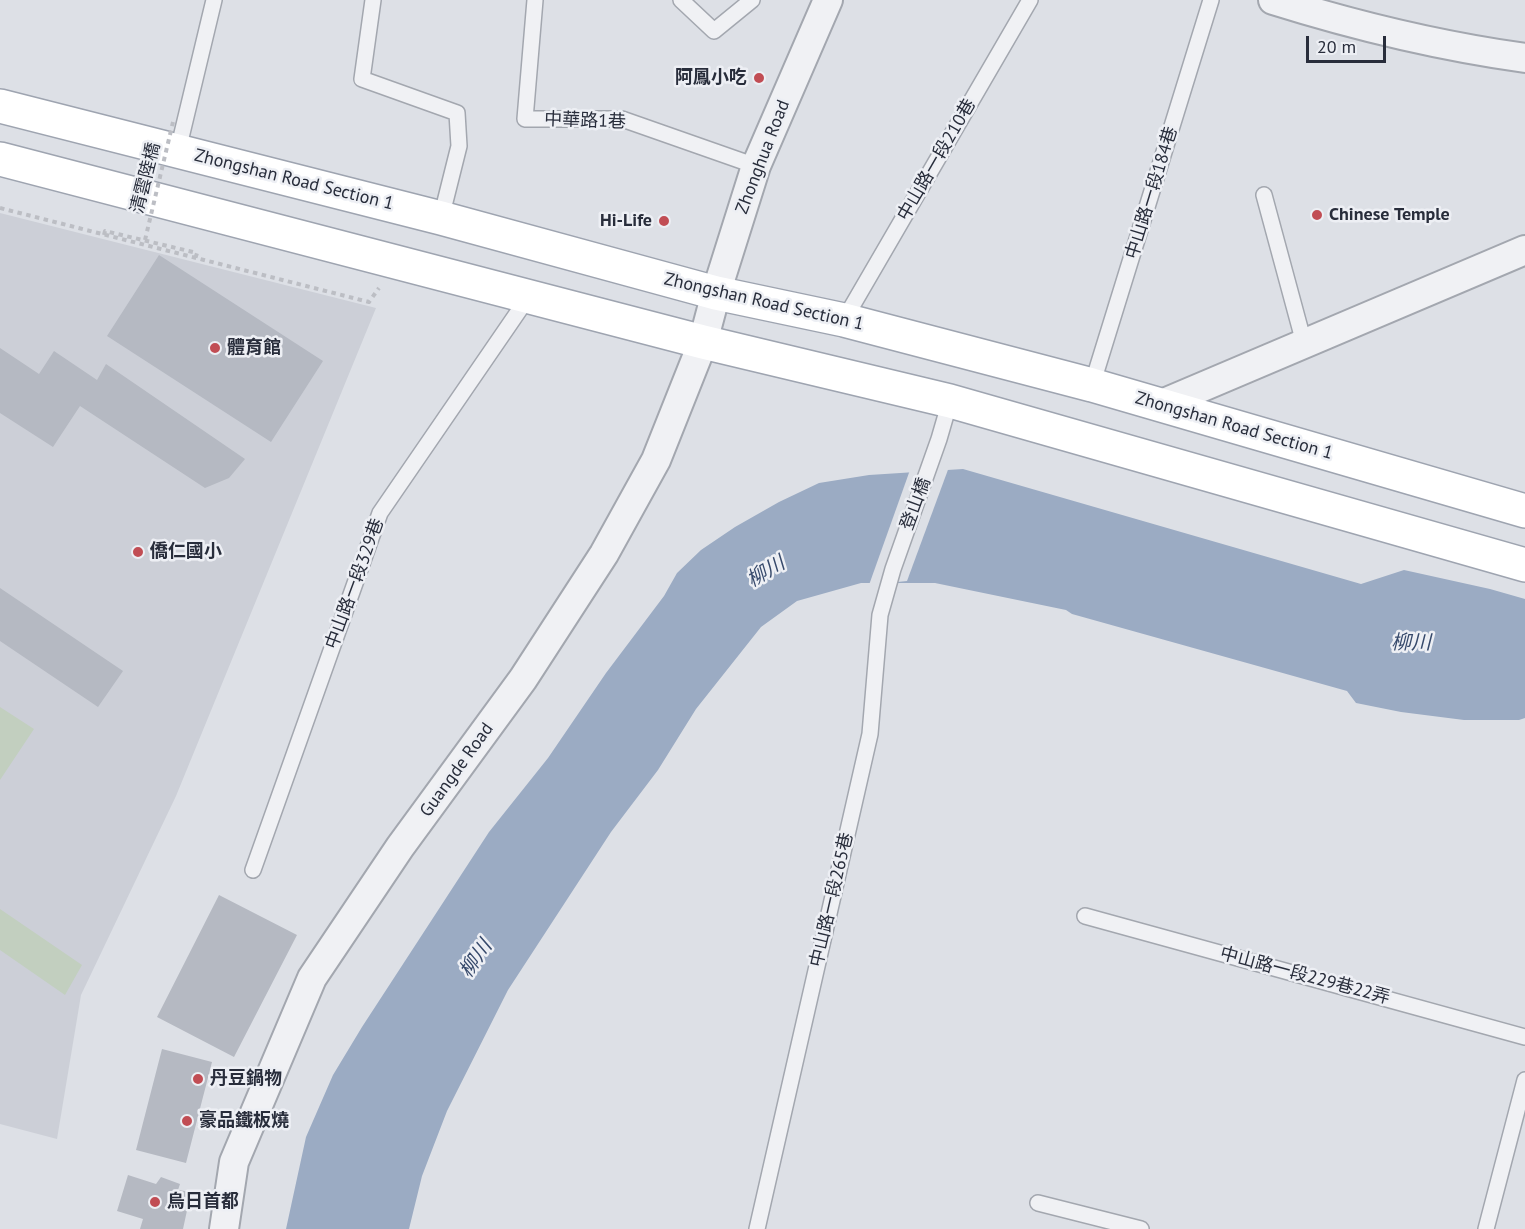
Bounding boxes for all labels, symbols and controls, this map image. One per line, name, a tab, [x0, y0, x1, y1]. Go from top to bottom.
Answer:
scale bar	[1309, 24, 1388, 62]
text: 20 m	[1317, 35, 1356, 58]
place label: 阿鳳小吃	[675, 67, 747, 89]
marker: 阿鳳小吃	[752, 71, 766, 85]
street label: 中山路一段210巷	[893, 95, 981, 225]
street label: Zhonghua Road	[731, 97, 795, 217]
street label: 中華路1巷	[544, 109, 626, 133]
street label: 中山路一段184巷	[1122, 124, 1182, 262]
street label: 清雲陸橋	[127, 140, 165, 216]
street label: Zhongshan Road Section 1	[192, 145, 396, 215]
place label: Chinese Temple	[1329, 204, 1450, 226]
marker: Chinese Temple	[1310, 208, 1324, 222]
place label: Hi-Life	[600, 210, 652, 232]
marker: Hi-Life	[657, 214, 671, 228]
street label: Zhongshan Road Section 1	[662, 268, 866, 336]
place label: 體育館	[227, 337, 281, 359]
marker: 體育館	[208, 341, 222, 355]
street label: Zhongshan Road Section 1	[1133, 387, 1335, 465]
street label: 登山橋	[897, 475, 935, 533]
street label: 中山路一段329巷	[321, 516, 389, 652]
place label: 僑仁國小	[150, 541, 222, 563]
marker: 僑仁國小	[131, 545, 145, 559]
water label: 柳川	[743, 551, 789, 593]
water label: 柳川	[1391, 631, 1431, 655]
street label: Guangde Road	[416, 719, 498, 821]
street label: 中山路一段265巷	[806, 831, 858, 969]
water label: 柳川	[455, 936, 497, 982]
street label: 中山路一段229巷22弄	[1218, 943, 1392, 1009]
place label: 丹豆鍋物	[210, 1068, 282, 1090]
marker: 丹豆鍋物	[191, 1072, 205, 1086]
place label: 豪品鐵板燒	[199, 1110, 289, 1132]
marker: 豪品鐵板燒	[180, 1114, 194, 1128]
place label: 烏日首都	[167, 1191, 239, 1213]
marker: 烏日首都	[148, 1195, 162, 1209]

